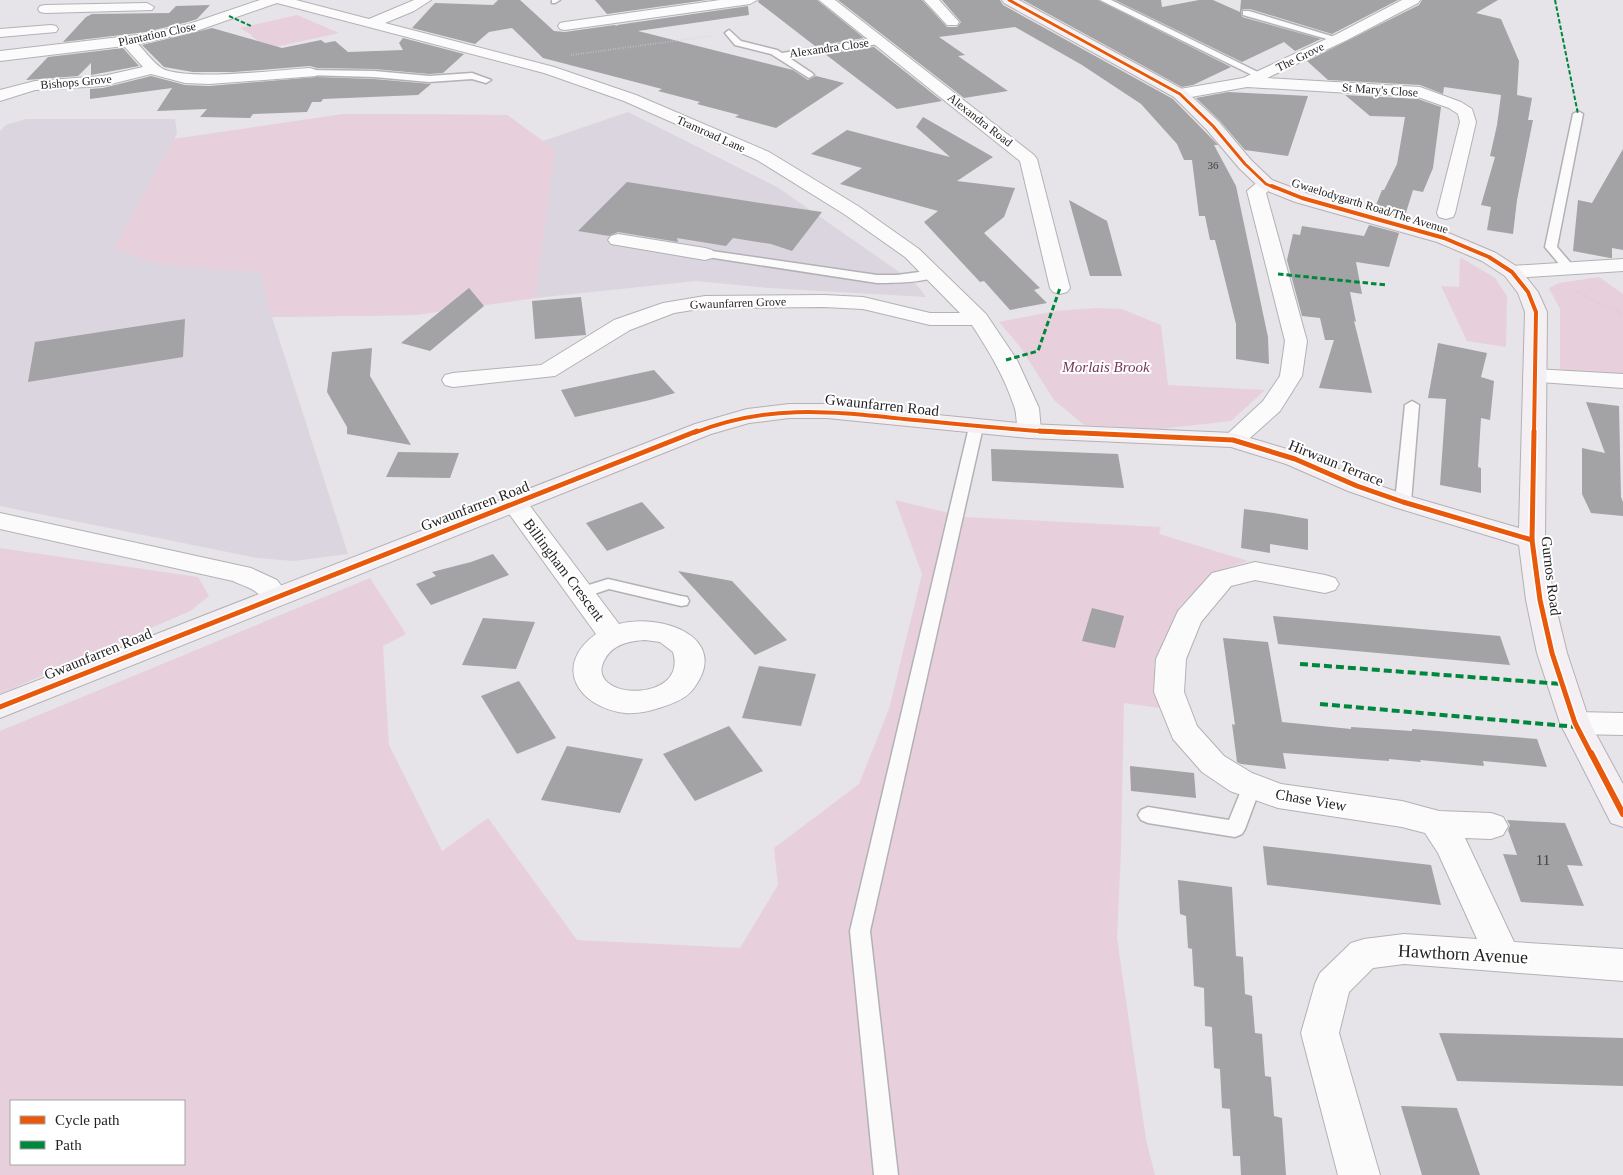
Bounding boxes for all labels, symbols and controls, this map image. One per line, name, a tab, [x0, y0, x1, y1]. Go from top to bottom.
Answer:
street label: Plantation Close	[117, 19, 197, 49]
street label: Alexandra Close	[788, 35, 870, 61]
street label: The Grove	[1274, 39, 1326, 75]
street label: Bishops Grove	[40, 72, 112, 92]
street label: St Mary's Close	[1342, 80, 1418, 100]
street label: Alexandra Road	[945, 90, 1015, 150]
street label: Tramroad Lane	[674, 113, 748, 155]
house number: 36	[1208, 159, 1219, 171]
street label: Gwaelodygarth Road/The Avenue	[1290, 175, 1450, 237]
street label: Gwaunfarren Grove	[690, 294, 786, 312]
park label: Morlais Brook	[1061, 359, 1150, 375]
street label: Gwaunfarren Road	[824, 391, 940, 419]
street label: Hirwaun Terrace	[1286, 437, 1386, 489]
street label: Gwaunfarren Road	[419, 478, 532, 534]
street label: Billingham Crescent	[520, 516, 608, 625]
street label: Gurnos Road	[1538, 536, 1564, 617]
street label: Gwaunfarren Road	[42, 625, 155, 683]
street label: Chase View	[1274, 786, 1348, 814]
house number: 11	[1536, 852, 1550, 868]
street label: Hawthorn Avenue	[1397, 941, 1529, 967]
legend	[10, 1100, 185, 1165]
text: Cycle path	[55, 1112, 120, 1128]
text: Path	[55, 1137, 82, 1153]

